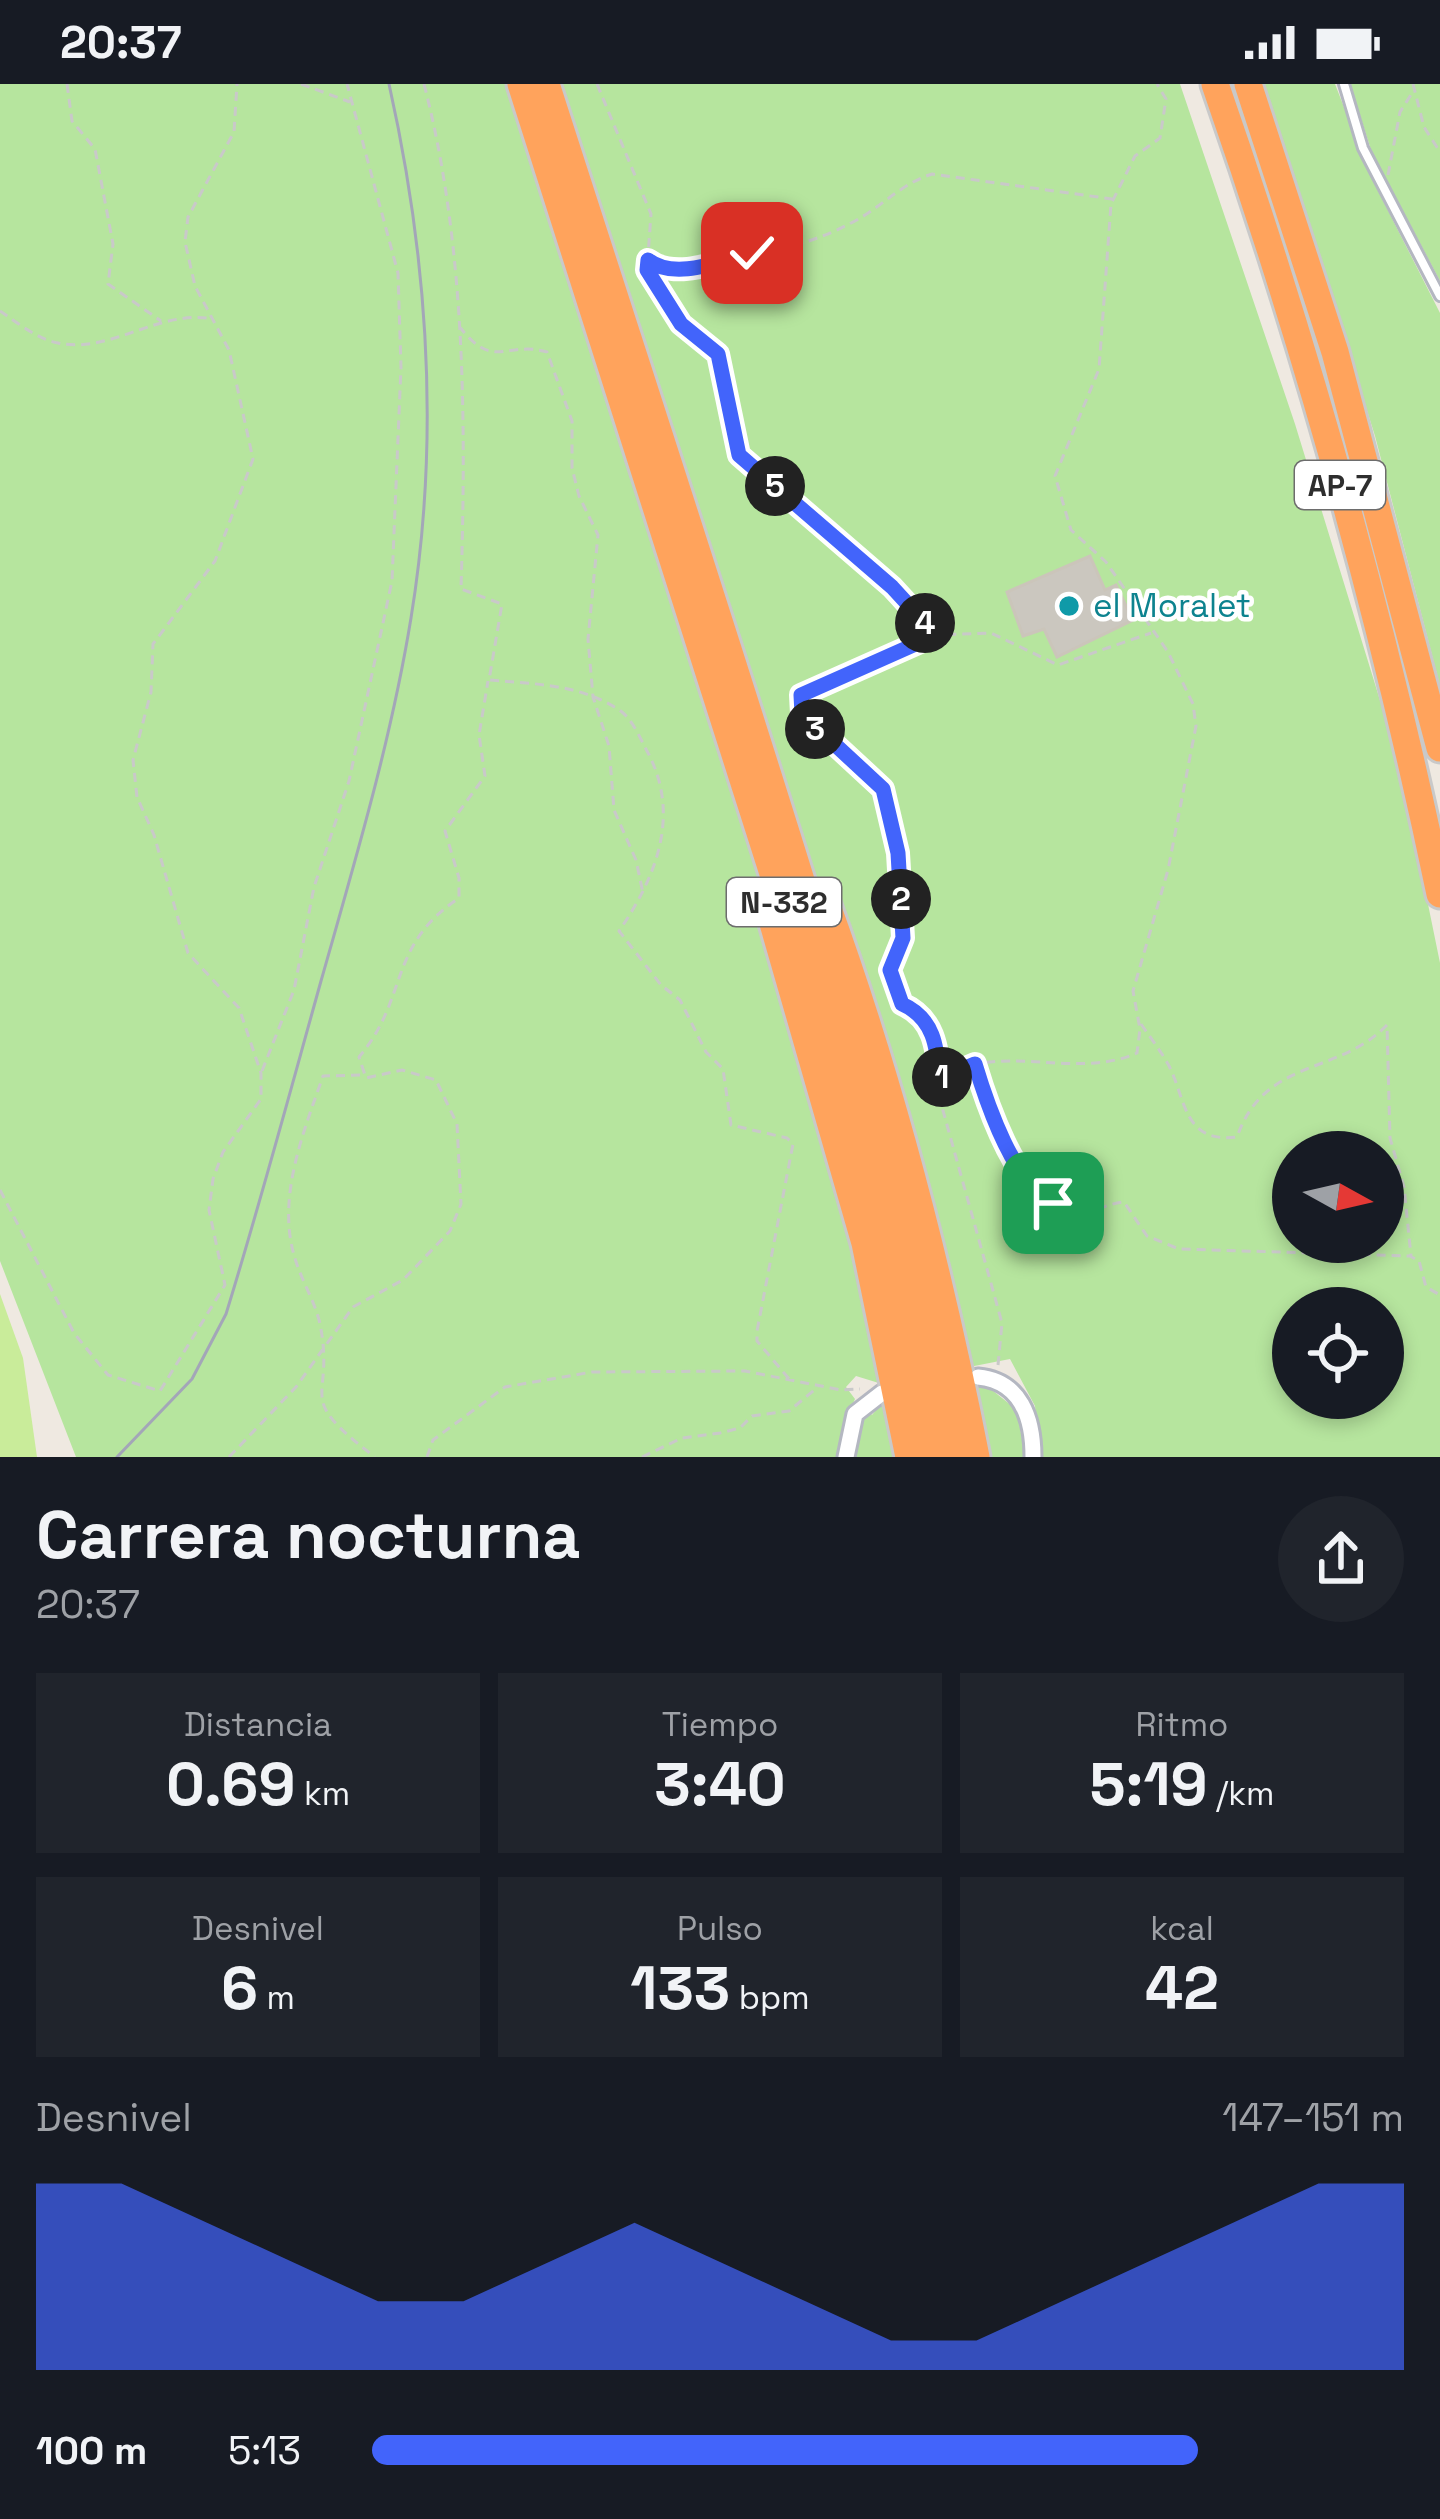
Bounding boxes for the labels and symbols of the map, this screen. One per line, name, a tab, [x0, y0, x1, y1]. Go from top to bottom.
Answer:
pin	[701, 202, 803, 304]
pin: 5	[745, 456, 805, 516]
road number: AP-7	[1295, 461, 1385, 509]
place label: el Moralet	[1093, 585, 1251, 627]
pin: 4	[895, 593, 955, 653]
marker: el Moralet	[1056, 593, 1082, 619]
pin: 3	[785, 699, 845, 759]
pin: 2	[871, 869, 931, 929]
road number: N-332	[727, 878, 841, 926]
pin: 1	[912, 1047, 972, 1107]
north arrow	[1272, 1131, 1404, 1263]
pin	[1002, 1152, 1104, 1254]

